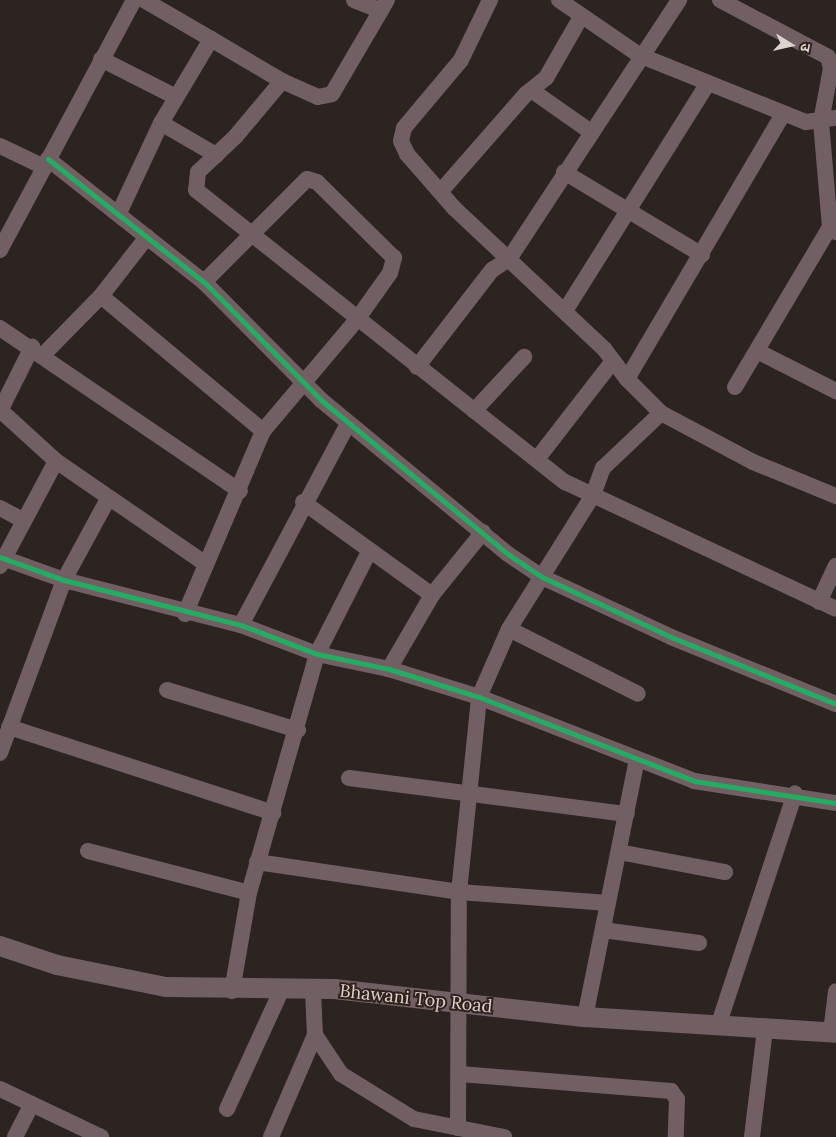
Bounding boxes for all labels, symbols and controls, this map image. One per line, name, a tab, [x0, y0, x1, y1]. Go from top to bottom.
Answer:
north arrow	[766, 20, 816, 70]
text: उ	[796, 42, 815, 53]
street label: Bhawani Top Road	[339, 980, 493, 1018]

